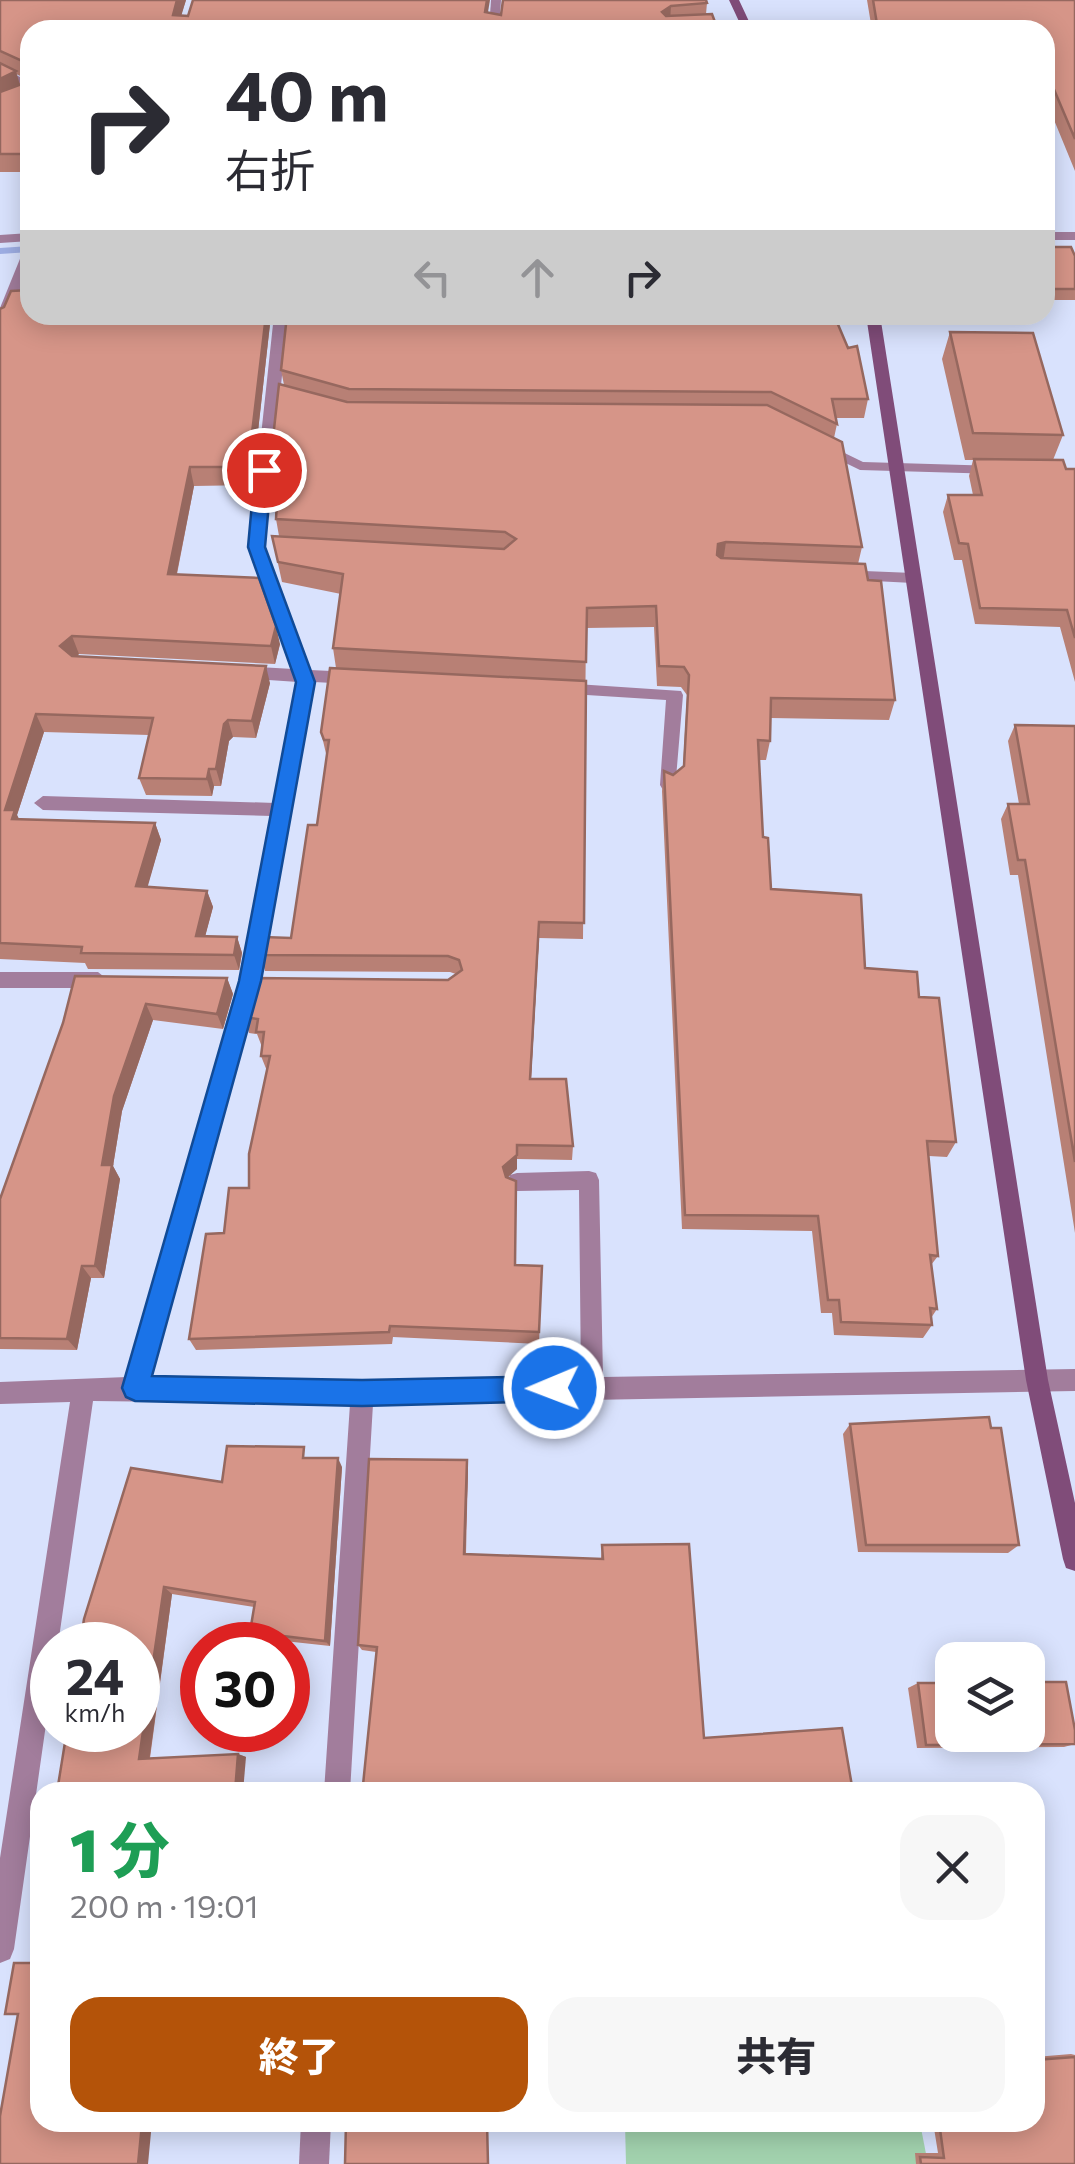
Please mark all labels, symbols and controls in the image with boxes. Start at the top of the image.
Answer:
text: 40 m [225,50,389,135]
icon: right [60,60,190,190]
text: 右折 [225,141,315,196]
icon: left [405,250,460,305]
icon: ahead [510,250,565,305]
icon: right [615,250,670,305]
pin [222,428,307,513]
icon: arrive [237,443,292,498]
position arrow [502,1336,606,1440]
speed limit sign: 30 [180,1622,310,1752]
map controls [935,1642,1045,1752]
button: layers [935,1642,1045,1752]
text: 24 [66,1644,124,1705]
text: km/h [65,1697,125,1727]
text: 1 分 [70,1811,169,1884]
button: close [900,1815,1005,1920]
text: 200 m · 19:01 [70,1885,259,1925]
button: 終了 [70,1997,528,2112]
button: 共有 [548,1997,1005,2112]

